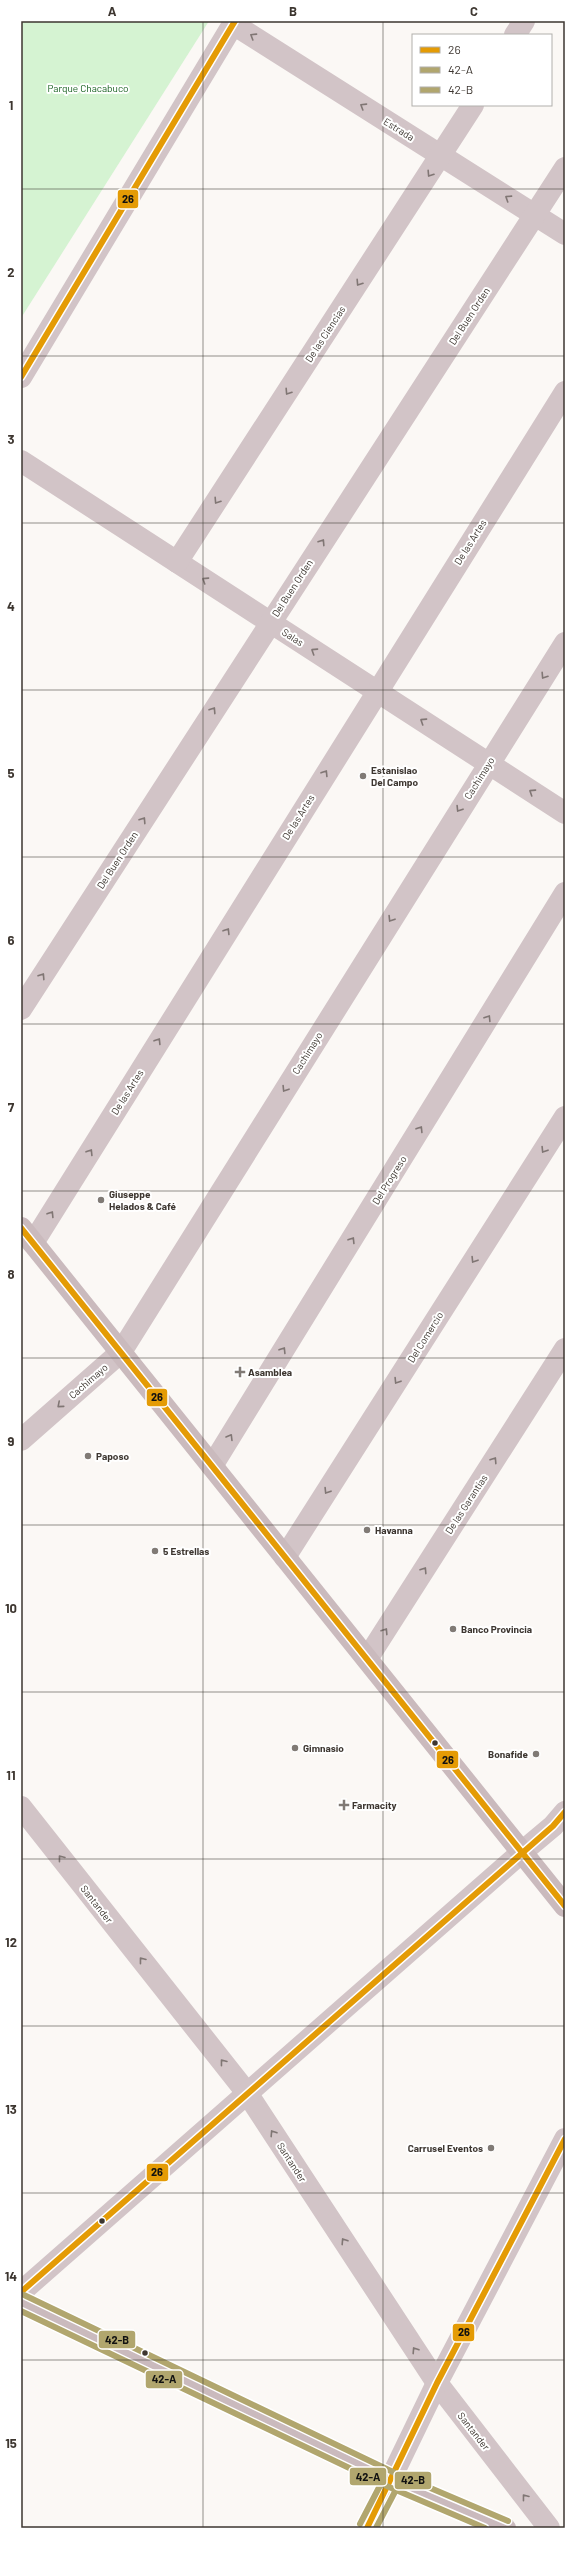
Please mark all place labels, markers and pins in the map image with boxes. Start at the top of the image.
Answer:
place label: Estanislao Del Campo [371,764,418,788]
marker: Estanislao Del Campo [358,771,368,781]
place label: Giuseppe Helados & Café [109,1188,177,1212]
marker: Giuseppe Helados & Café [96,1195,106,1205]
place label: Asamblea [248,1366,292,1378]
marker: Asamblea [235,1367,245,1377]
place label: Paposo [96,1450,129,1462]
marker: Paposo [83,1451,93,1461]
place label: Havanna [375,1524,413,1536]
marker: Havanna [362,1525,372,1535]
place label: 5 Estrellas [163,1545,209,1557]
marker: 5 Estrellas [150,1546,160,1556]
place label: Banco Provincia [461,1623,532,1635]
marker: Banco Provincia [448,1624,458,1634]
unlabelled marker [430,1738,440,1748]
place label: Gimnasio [303,1742,344,1754]
marker: Gimnasio [290,1743,300,1753]
place label: Bonafide [488,1748,529,1760]
marker: Bonafide [531,1749,541,1759]
place label: Farmacity [352,1799,397,1811]
marker: Farmacity [339,1800,349,1810]
place label: Carrusel Eventos [408,2142,483,2154]
marker: Carrusel Eventos [486,2143,496,2153]
unlabelled marker [97,2216,107,2226]
unlabelled marker [140,2348,150,2358]

